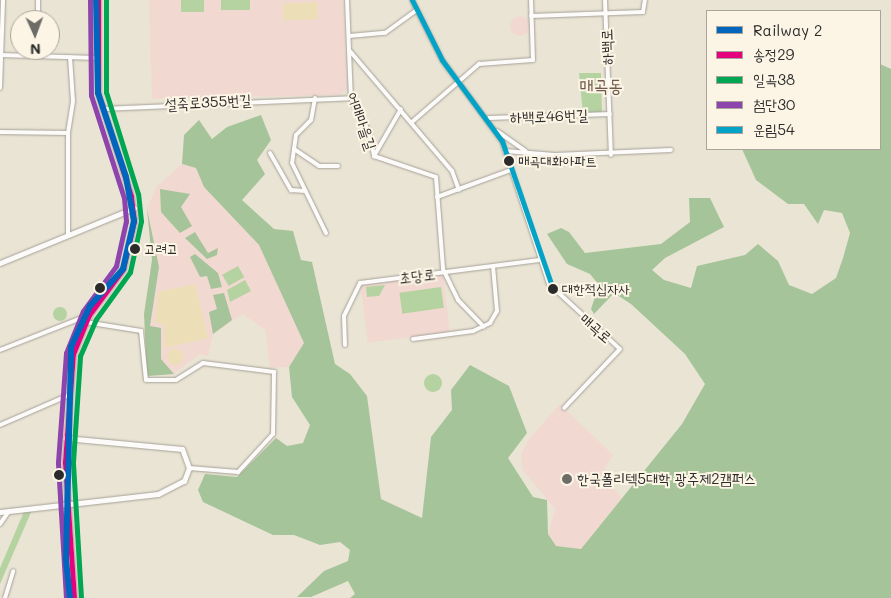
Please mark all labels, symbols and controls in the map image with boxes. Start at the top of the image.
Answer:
north arrow [10,10,60,60]
legend [706,10,881,150]
text: Railway 2 [753,20,822,40]
street label: 하백로 [597,29,617,65]
text: N [30,40,41,59]
text: 송정29 [753,44,794,64]
text: 일곡38 [753,69,795,89]
district label: 매곡동 [579,74,623,96]
street label: 어매마을길 [344,90,380,152]
street label: 설죽로355번길 [164,91,252,113]
text: 첨단30 [753,94,795,114]
street label: 하백로46번길 [510,106,588,126]
text: 운림54 [753,119,795,139]
place label: 매곡대화아파트 [518,153,597,169]
marker: 매곡대화아파트 [504,156,514,166]
place label: 고려고 [144,241,178,257]
marker: 고려고 [130,244,140,254]
street label: 초당로 [398,265,436,287]
place label: 대한적십자사 [562,281,630,297]
unlabelled marker [95,283,105,293]
marker: 대한적십자사 [548,284,558,294]
street label: 매곡로 [576,309,616,347]
unlabelled marker [54,470,64,480]
place label: 한국폴리텍5대학 광주제2캠퍼스 [577,470,756,488]
marker: 한국폴리텍5대학 광주제2캠퍼스 [561,473,573,485]

